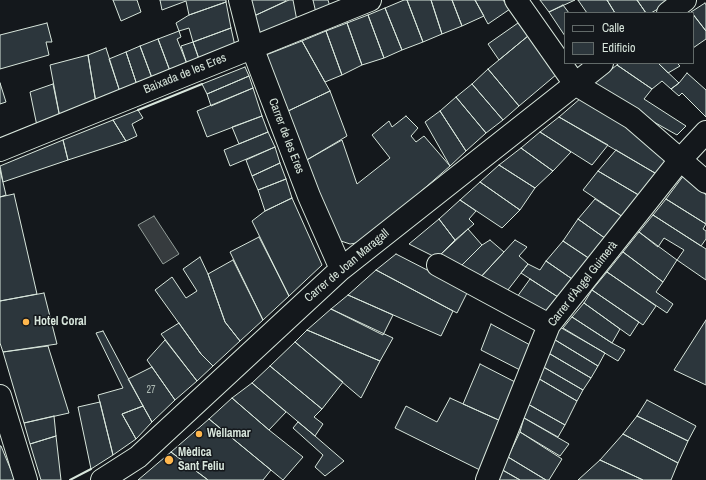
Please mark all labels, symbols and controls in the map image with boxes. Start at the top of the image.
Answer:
legend [564,12,694,64]
text: Calle [602,20,624,36]
text: Edificio [602,40,635,56]
street label: Baixada de les Eres [141,51,229,97]
street label: Carrer de les Eres [265,96,307,176]
street label: Carrer de Joan Maragall [302,226,392,306]
street label: Carrer d'Àngel Guimerà [545,239,621,329]
place label: Hotel Coral [34,315,86,329]
marker: Hotel Coral [21,317,31,327]
house number: 27 [146,384,156,396]
place label: Wellamar [207,427,251,441]
marker: Wellamar [194,429,204,439]
place label: Mèdica Sant Feliu [178,446,225,474]
marker: Mèdica Sant Feliu [163,454,175,466]

